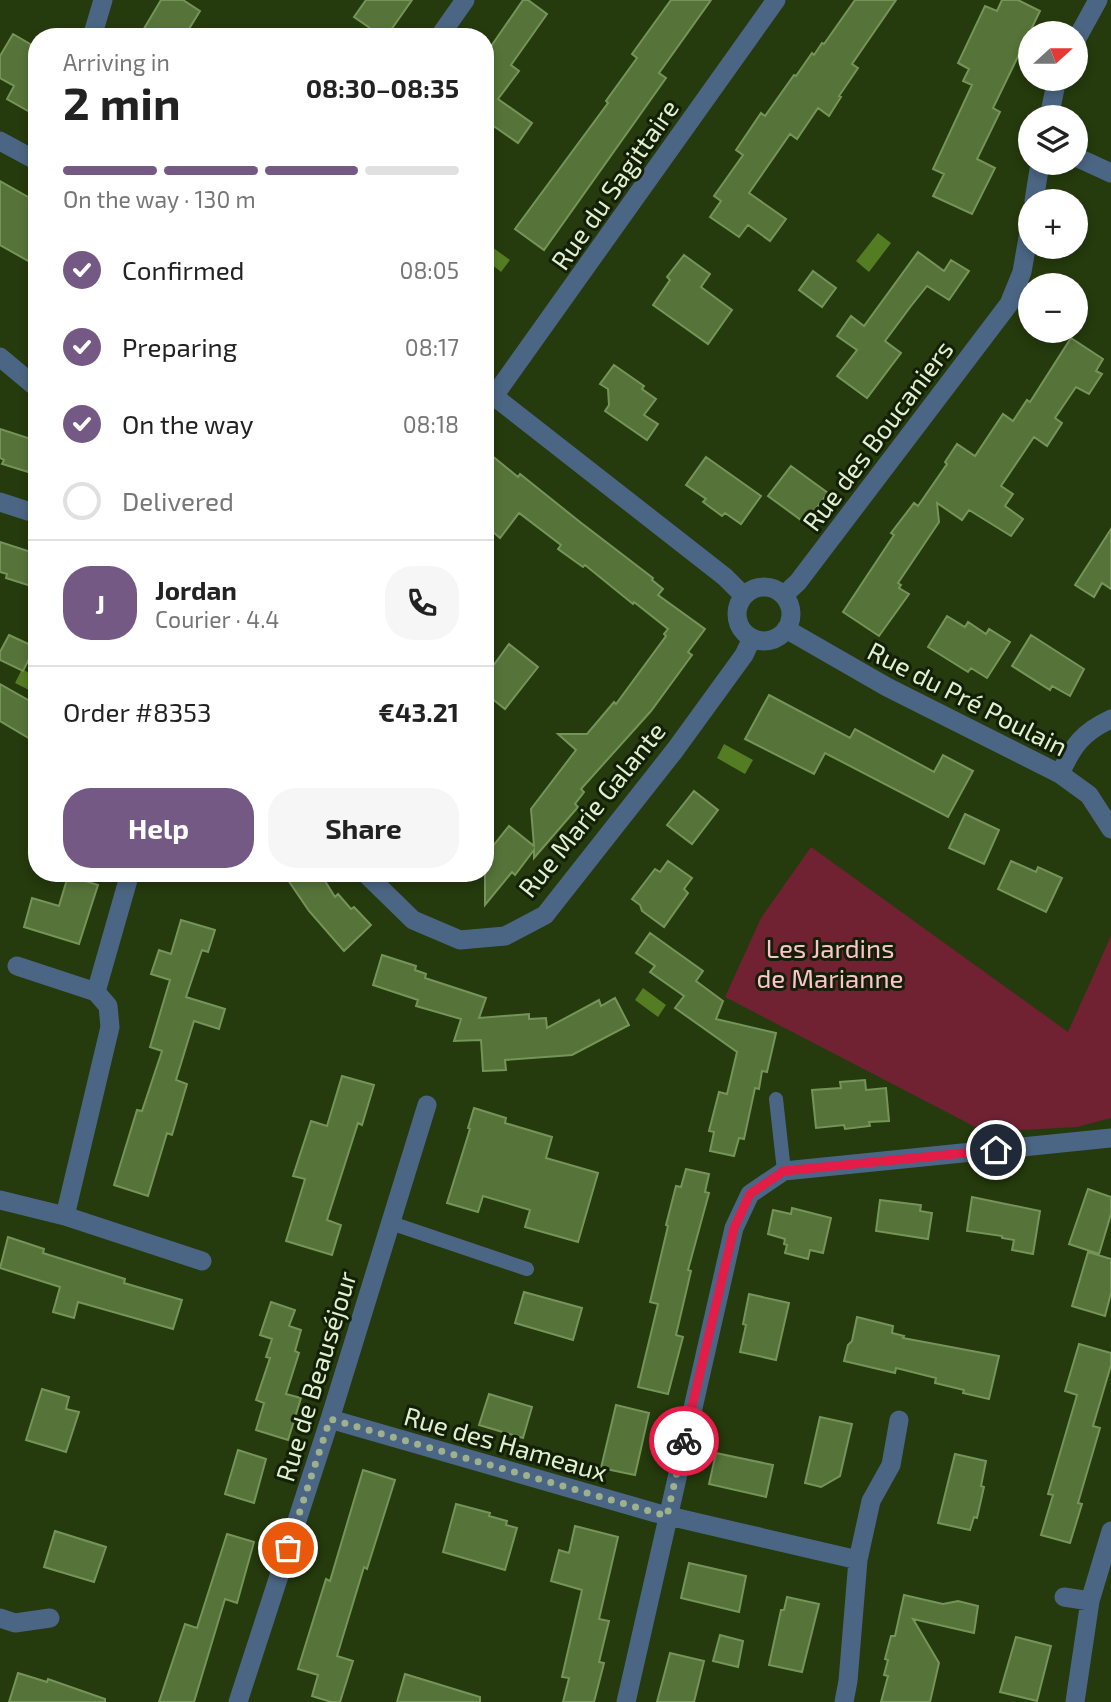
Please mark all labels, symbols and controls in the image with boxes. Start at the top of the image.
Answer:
north arrow [1018,21,1088,91]
map controls [1018,21,1088,343]
text: Arriving in [63,48,170,76]
text: 08:30–08:35 [306,72,459,103]
text: 2 min [63,74,181,129]
street label: Rue du Sagittaire [544,93,684,275]
button: layers [1018,105,1088,175]
text: On the way · 130 m [63,185,256,213]
button: + [1018,189,1088,259]
icon: check [63,251,101,289]
text: Confirmed [122,254,245,285]
text: 08:05 [400,256,459,284]
button: − [1018,273,1088,343]
icon: check [63,328,101,366]
text: Preparing [122,331,237,362]
text: 08:17 [405,333,459,361]
street label: Rue des Boucaniers [795,334,959,536]
icon: check [63,405,101,443]
text: On the way [122,408,253,439]
text: 08:18 [403,410,459,438]
text: Delivered [122,485,234,516]
button: phone [385,566,459,640]
text: Jordan [155,574,237,605]
text: J [95,588,105,619]
text: Courier · 4.4 [155,605,279,633]
street label: Rue du Pré Poulain [863,634,1073,762]
text: Order #8353 [63,696,212,727]
text: €43.21 [378,696,459,727]
street label: Rue Marie Galante [511,715,671,903]
button: Help [63,788,254,868]
button: Share [268,788,459,868]
park label: Les Jardins de Marianne [756,932,904,993]
pin [966,1120,1026,1180]
icon: home [977,1131,1015,1169]
street label: Rue de Beauséjour [268,1267,362,1485]
street label: Rue des Hameaux [401,1399,611,1487]
courier [649,1406,719,1476]
icon: bike [665,1422,703,1460]
pin [258,1518,318,1578]
icon: bag [269,1529,307,1567]

